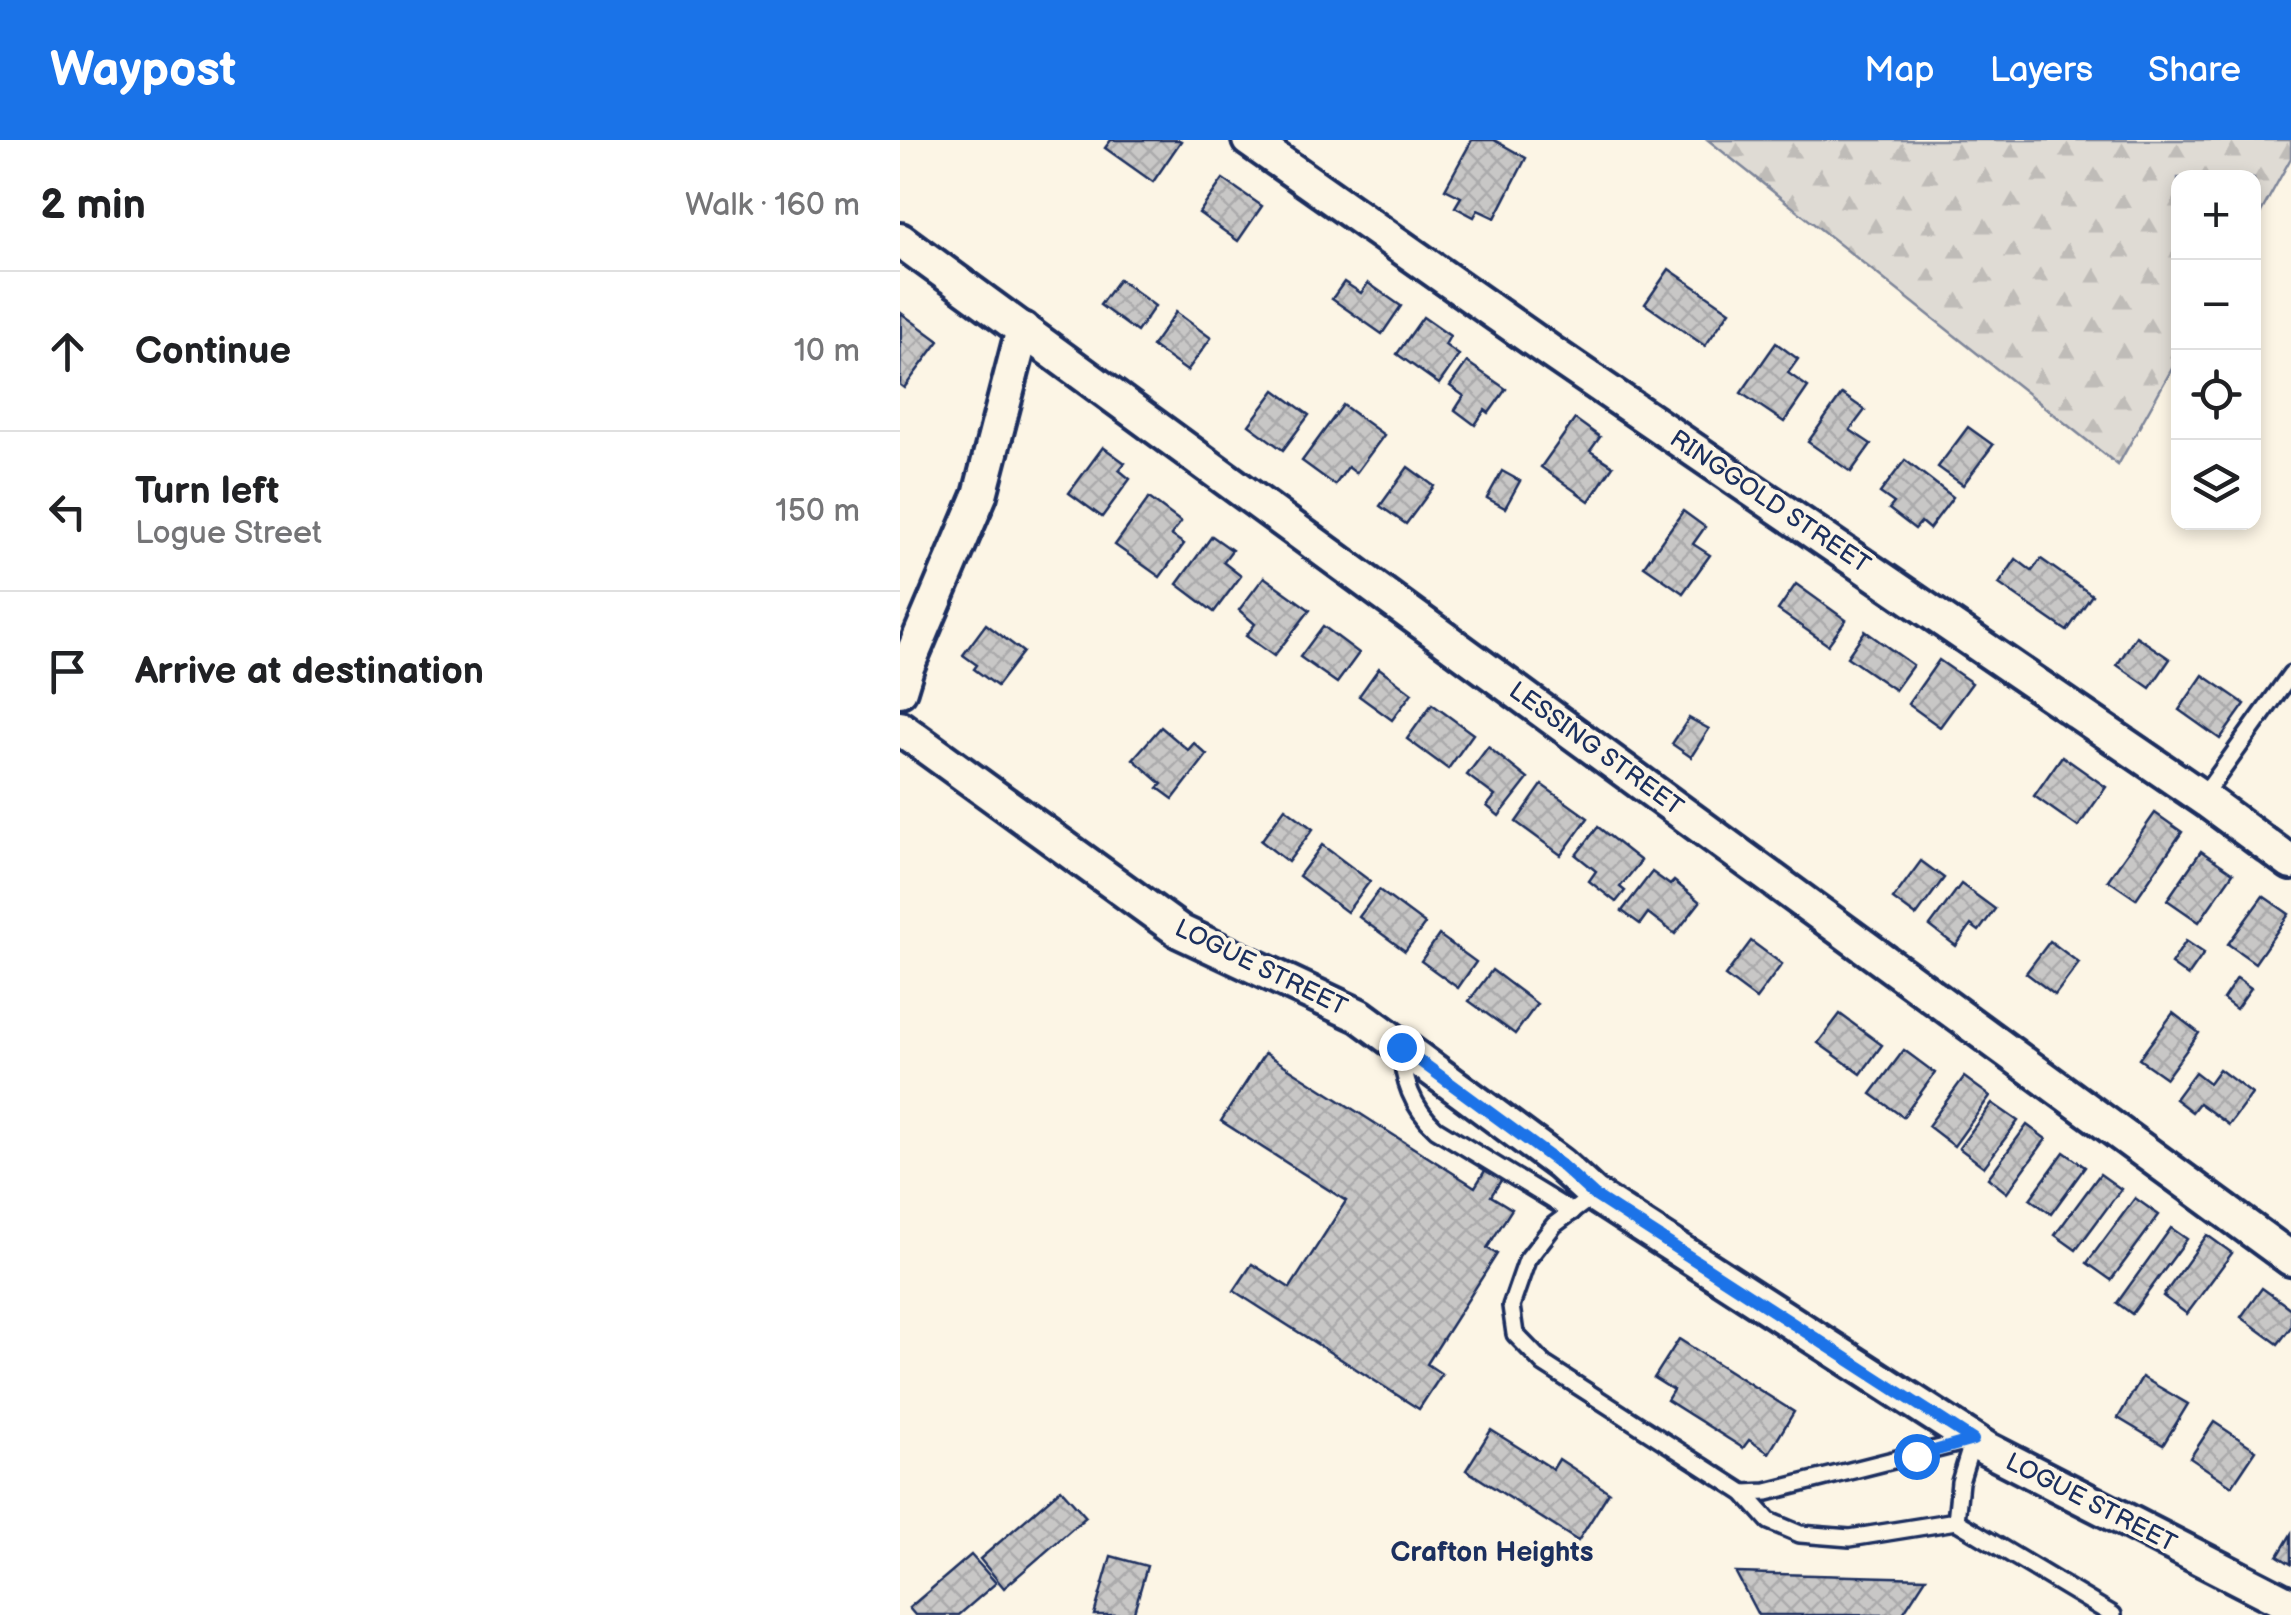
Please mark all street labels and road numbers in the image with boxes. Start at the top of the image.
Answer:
street label: RINGGOLD STREET [1664,423,1876,581]
street label: LESSING STREET [1503,675,1689,823]
street label: LOGUE STREET [1170,913,1352,1023]
street label: LOGUE STREET [2000,1447,2182,1559]

